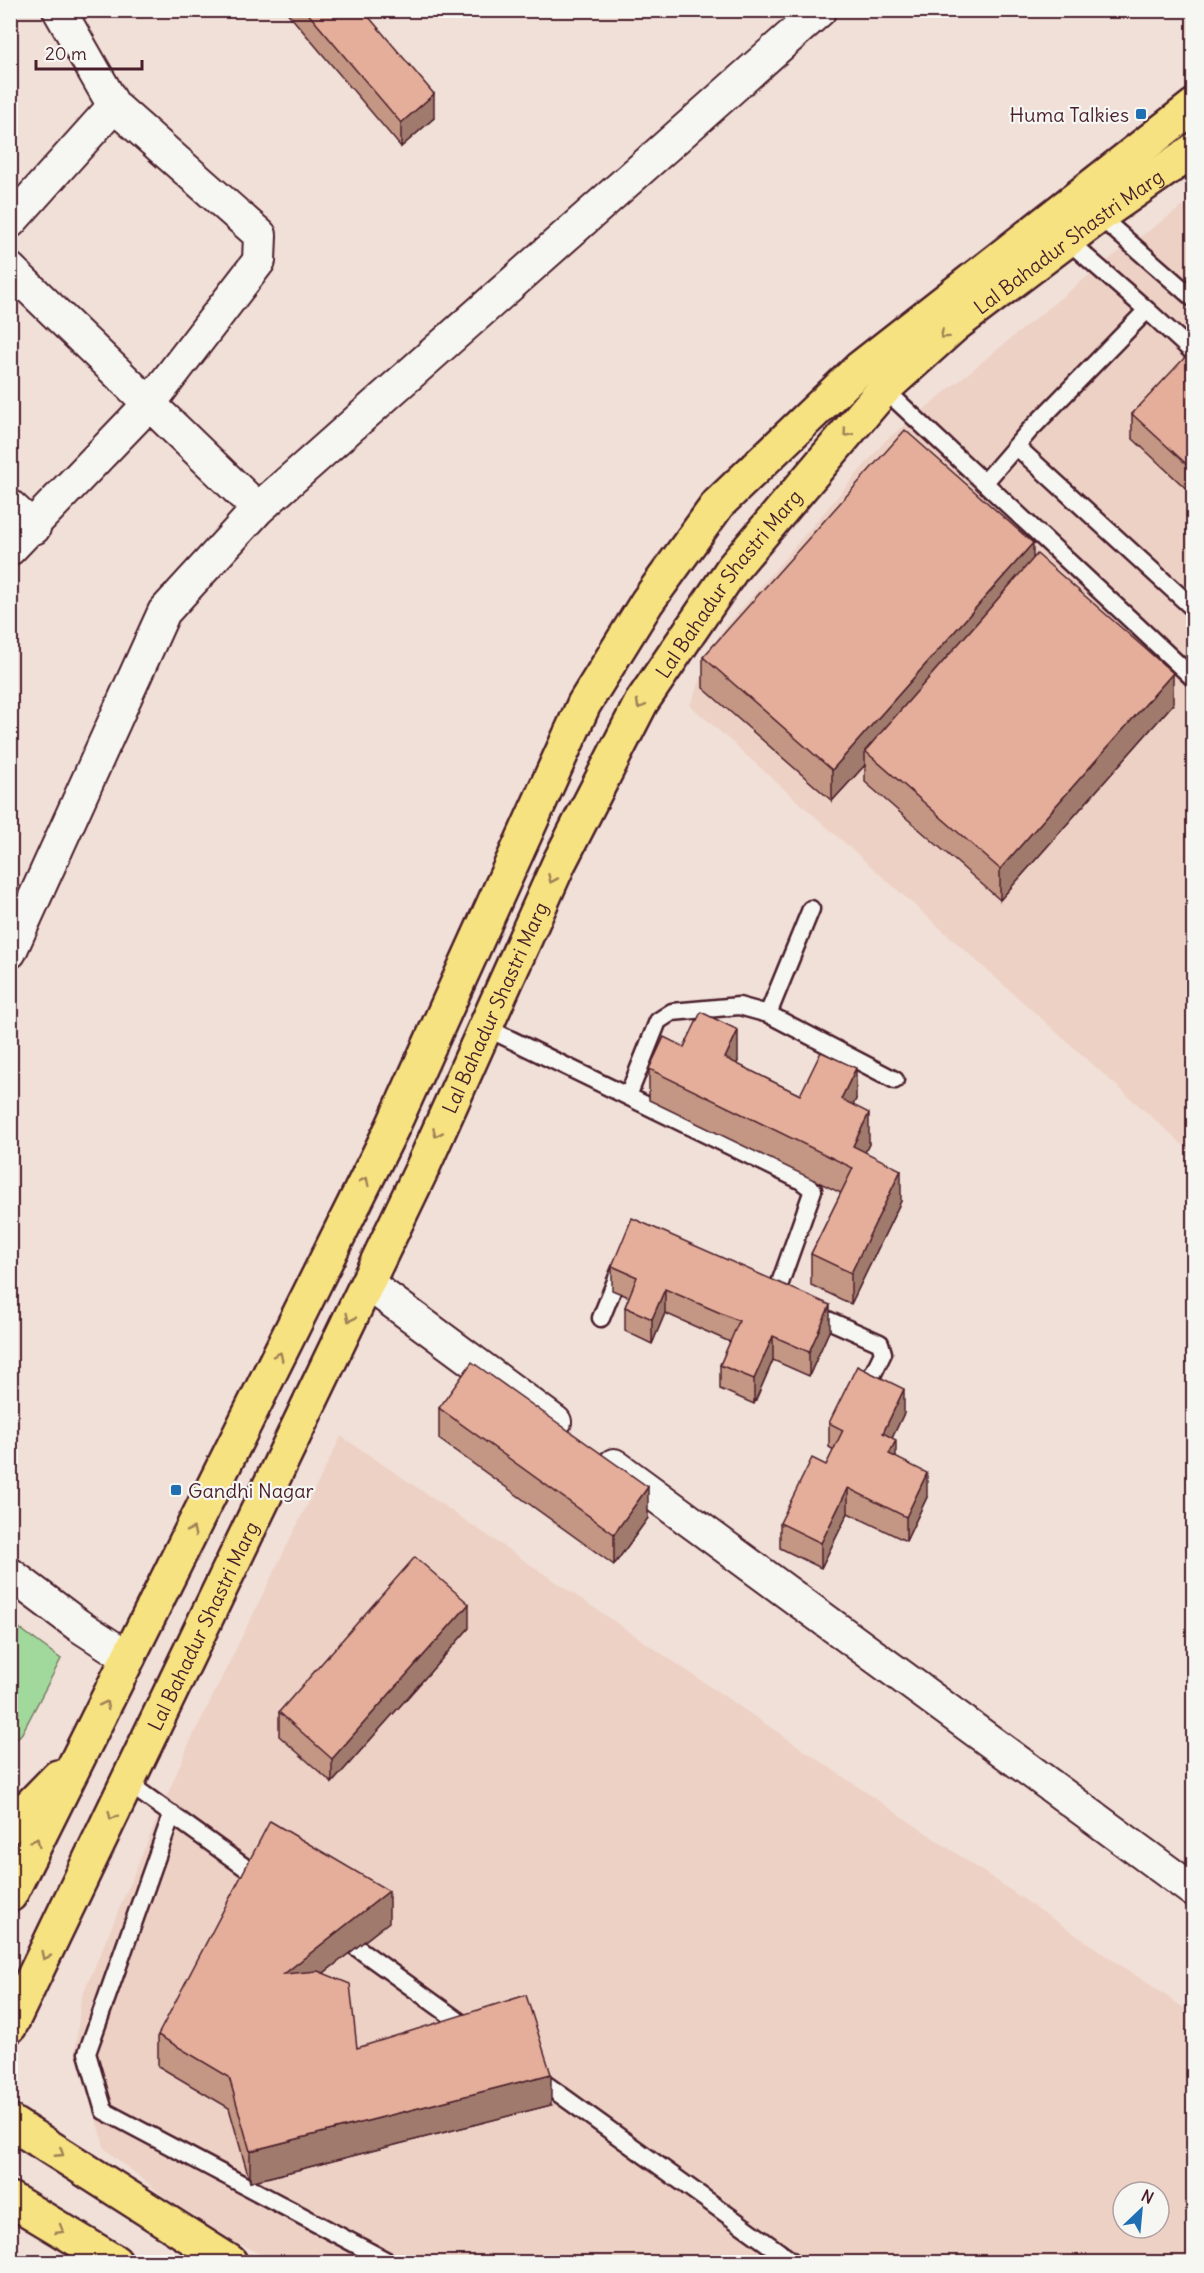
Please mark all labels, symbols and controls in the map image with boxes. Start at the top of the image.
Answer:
scale bar [36,33,142,71]
text: 20 m [45,42,87,65]
place label: Huma Talkies [1010,102,1129,127]
marker: Huma Talkies [1134,107,1148,121]
street label: Lal Bahadur Shastri Marg [968,163,1168,319]
one-way arrow [941,328,951,339]
one-way arrow [843,426,854,437]
street label: Lal Bahadur Shastri Marg [649,484,807,682]
one-way arrow [636,699,648,709]
one-way arrow [547,872,559,883]
street label: Lal Bahadur Shastri Marg [436,898,553,1117]
one-way arrow [433,1127,445,1138]
one-way arrow [358,1177,370,1188]
one-way arrow [346,1312,358,1323]
one-way arrow [271,1351,283,1362]
place label: Gandhi Nagar [188,1478,314,1503]
marker: Gandhi Nagar [169,1483,183,1497]
street label: Lal Bahadur Shastri Marg [141,1517,263,1735]
one-way arrow [185,1526,196,1537]
one-way arrow [97,1700,109,1711]
one-way arrow [108,1810,120,1821]
one-way arrow [29,1838,40,1849]
one-way arrow [40,1950,52,1961]
one-way arrow [54,2146,64,2158]
north arrow [1111,2180,1171,2240]
text: N [1138,2185,1157,2208]
one-way arrow [54,2223,64,2234]

